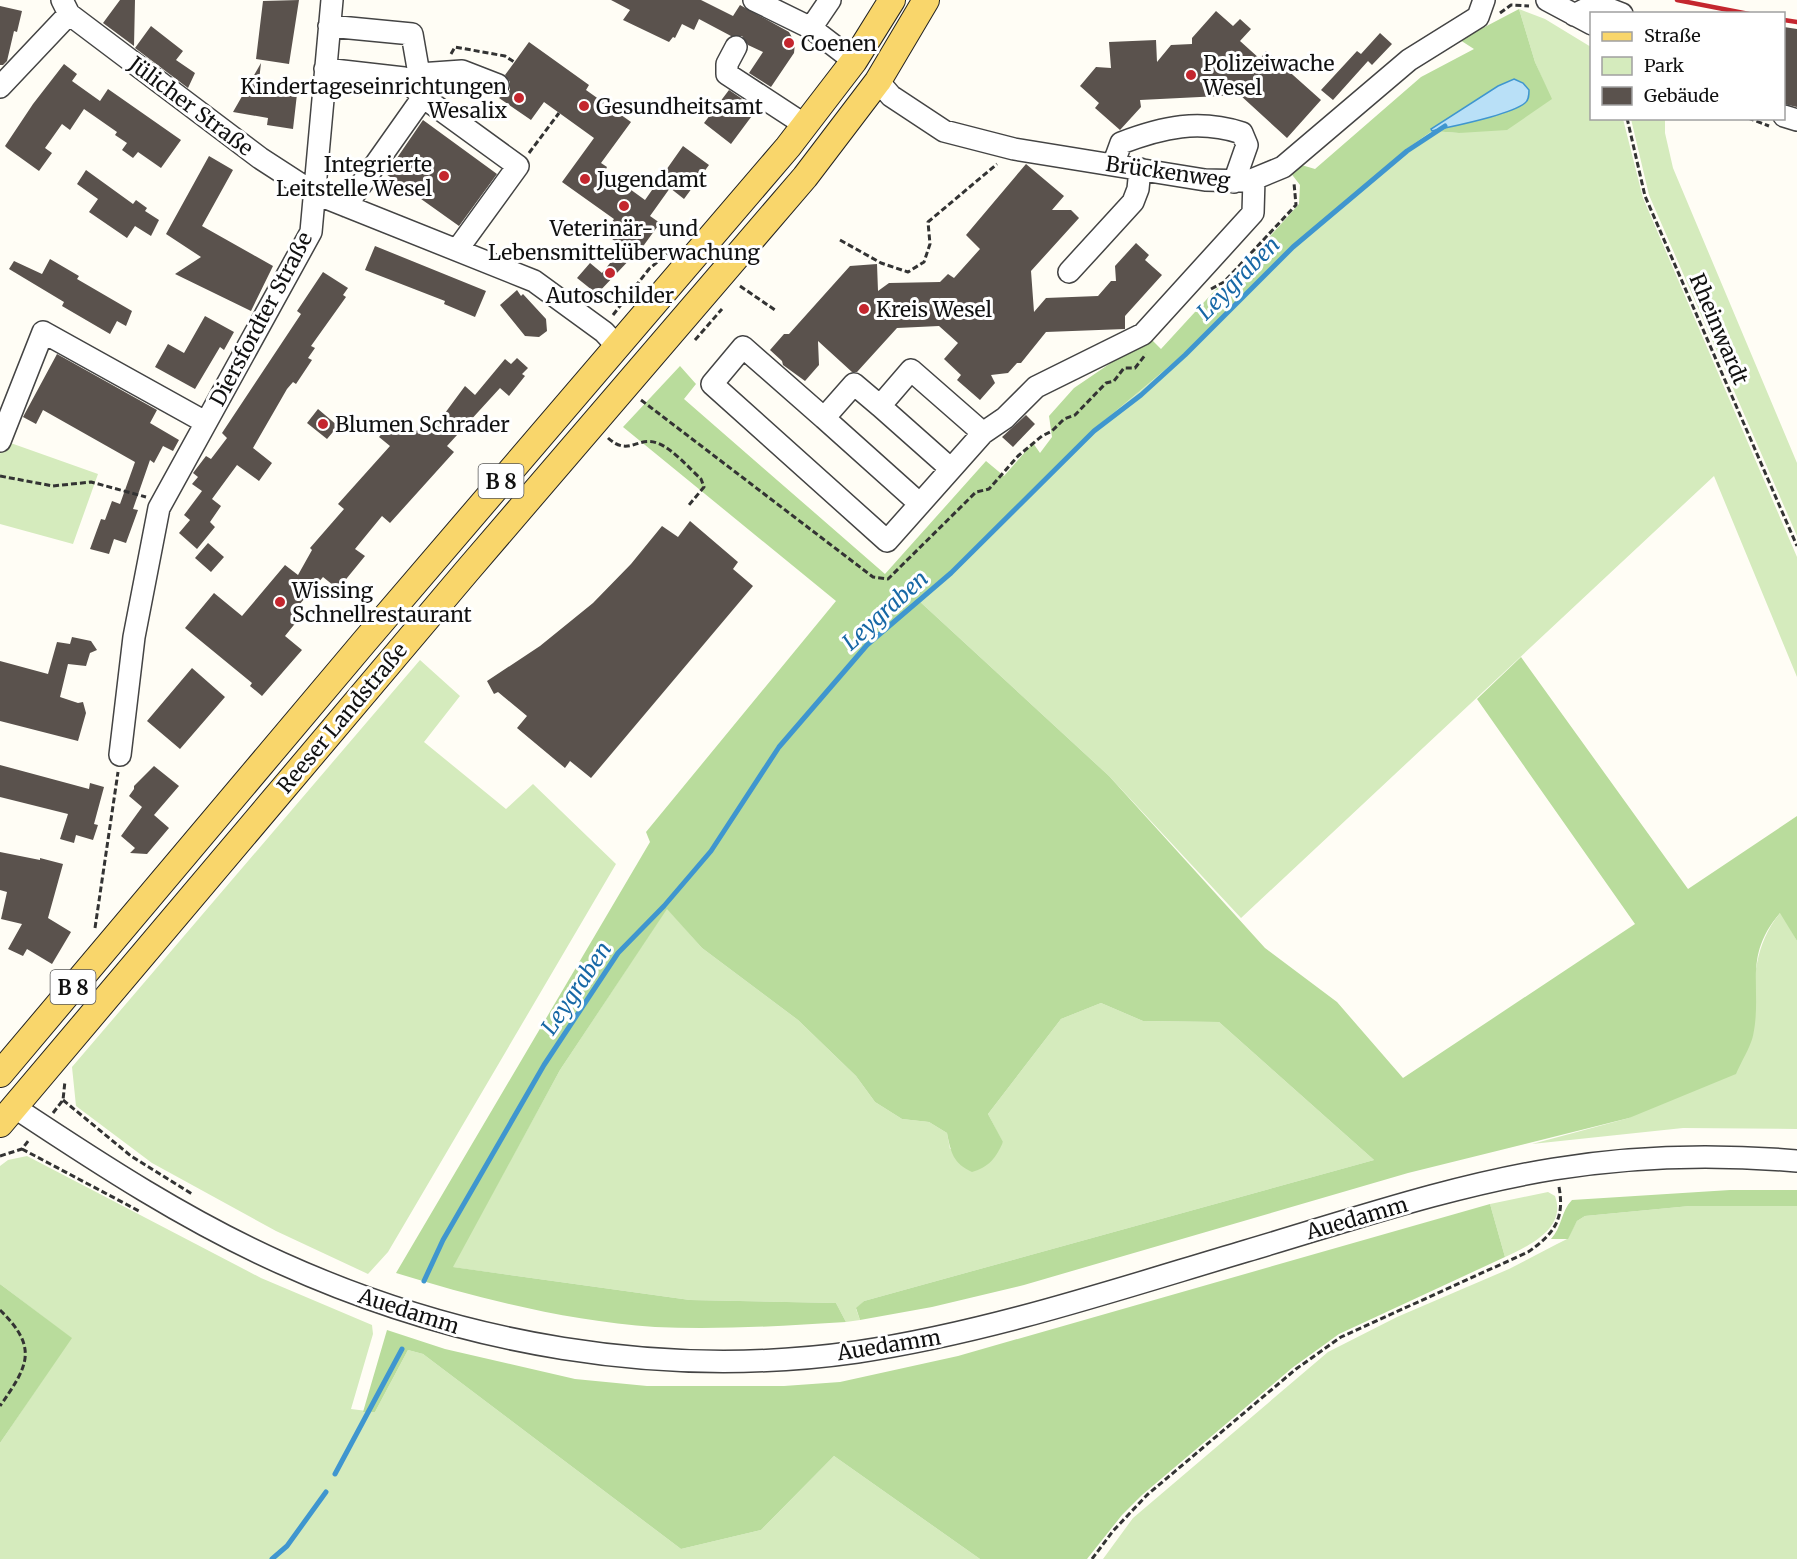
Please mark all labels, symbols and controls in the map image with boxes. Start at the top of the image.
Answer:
legend [1590,12,1785,120]
text: Straße [1644,24,1701,47]
place label: Coenen [801,30,877,57]
marker: Coenen [782,36,796,50]
street label: Jülicher Straße [123,50,259,162]
place label: Polizeiwache Wesel [1202,50,1335,101]
text: Park [1644,54,1685,77]
marker: Polizeiwache Wesel [1184,68,1198,82]
place label: Kindertageseinrichtungen Wesalix [240,73,508,124]
text: Gebäude [1644,84,1719,107]
marker: Kindertageseinrichtungen Wesalix [512,91,526,105]
place label: Gesundheitsamt [596,93,763,120]
marker: Gesundheitsamt [577,99,591,113]
street label: Brückenweg [1104,150,1232,194]
place label: Integrierte Leitstelle Wesel [276,151,432,202]
place label: Jugendamt [596,166,707,193]
marker: Integrierte Leitstelle Wesel [437,169,451,183]
marker: Jugendamt [578,172,592,186]
marker: Veterinär- und Lebensmittelüberwachung [617,199,631,213]
place label: Veterinär- und Lebensmittelüberwachung [488,215,760,266]
street label: Diersfordter Straße [204,227,318,411]
water label: Leygraben [1191,231,1285,325]
marker: Autoschilder [603,266,617,280]
street label: Rheinwardt [1683,269,1755,389]
place label: Autoschilder [545,282,674,309]
place label: Kreis Wesel [876,296,992,323]
marker: Kreis Wesel [857,302,871,316]
place label: Blumen Schrader [335,411,510,438]
marker: Blumen Schrader [316,417,330,431]
road number: B 8 [478,464,524,498]
water label: Leygraben [836,564,934,656]
place label: Wissing Schnellrestaurant [291,577,472,628]
marker: Wissing Schnellrestaurant [273,595,287,609]
street label: Reeser Landstraße [271,637,413,799]
water label: Leygraben [535,936,617,1040]
road number: B 8 [50,970,96,1004]
street label: Auedamm [1302,1191,1411,1246]
street label: Auedamm [354,1282,463,1340]
street label: Auedamm [834,1323,943,1367]

